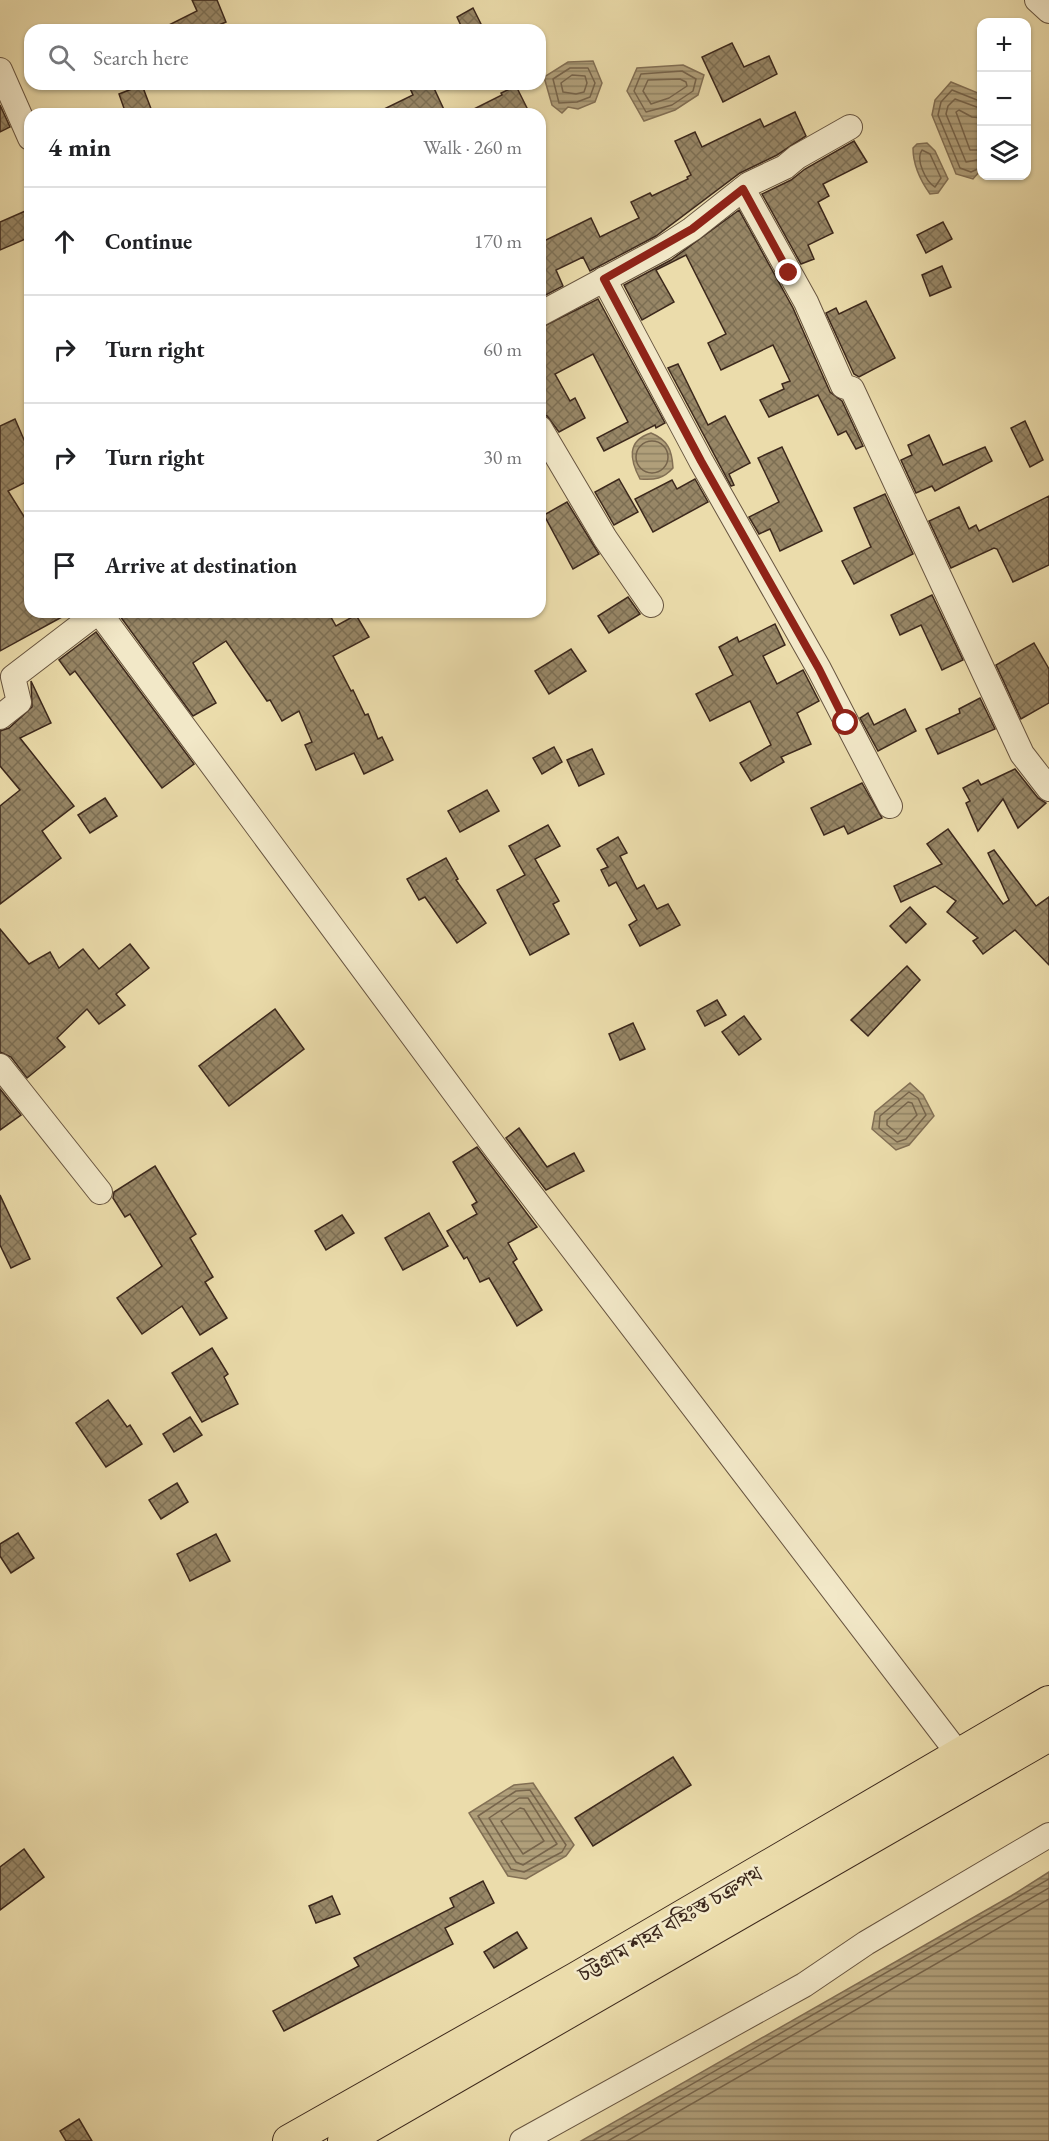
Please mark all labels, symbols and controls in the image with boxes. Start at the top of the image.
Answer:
map controls [977,18,1031,180]
button: + [977,18,1031,72]
search box [24,24,546,90]
icon: search [45,41,78,74]
text: Search here [93,43,188,72]
button: − [977,72,1031,126]
button: layers [977,126,1031,180]
text: 4 min [48,130,111,164]
text: Walk · 260 m [423,134,522,160]
icon: ahead [48,225,81,258]
text: Continue [105,227,192,256]
text: 170 m [474,228,522,254]
route end [775,259,801,285]
icon: right [48,333,81,366]
text: Turn right [105,335,204,364]
text: 60 m [483,336,522,362]
icon: right [48,441,81,474]
text: Turn right [105,443,204,472]
text: 30 m [483,444,522,470]
icon: arrive [48,549,81,582]
text: Arrive at destination [105,551,297,580]
route start [832,709,858,735]
street label: চট্টগ্রাম শহর বহিঃস্ত চক্রপথ [572,1859,768,1989]

